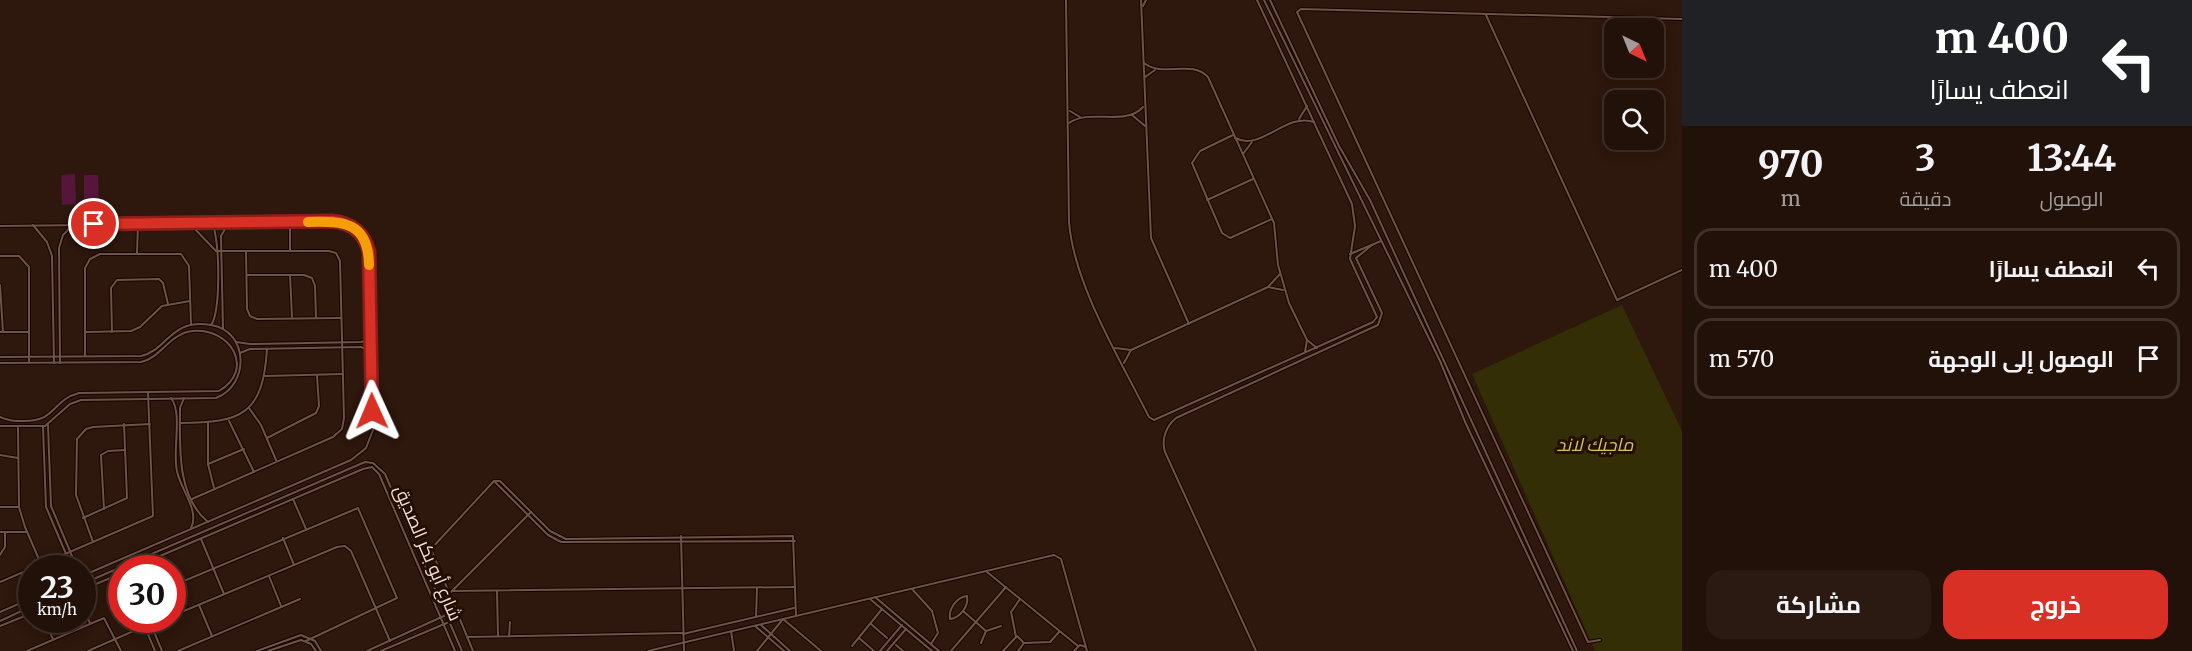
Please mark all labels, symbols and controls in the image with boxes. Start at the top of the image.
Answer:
text: 400 m [1935,12,2069,64]
north arrow [1604,18,1664,78]
map controls [1604,18,1664,150]
icon: left [2090,24,2168,102]
text: انعطف يسارًا [1929,72,2069,106]
button: search [1604,90,1664,150]
text: 3 [1915,136,1936,181]
text: 13:44 [2027,136,2116,181]
text: 970 [1758,142,1824,187]
text: m [1781,186,1801,211]
text: دقيقة [1899,186,1951,211]
text: الوصول [2040,186,2104,211]
pin [68,198,119,249]
icon: arrive [77,207,110,240]
icon: left [2132,252,2165,285]
text: 400 m [1709,255,1778,283]
text: انعطف يسارًا [1989,255,2114,283]
icon: arrive [2132,342,2165,375]
text: 570 m [1709,345,1774,373]
text: الوصول إلى الوجهة [1928,345,2114,373]
position arrow [340,379,404,443]
park label: ماجيك لاند [1557,433,1634,456]
street label: شارع أبو بكر الصديق [389,481,467,625]
speed limit sign: 30 [108,555,186,633]
text: 23 [40,568,74,606]
button: مشاركة [1706,570,1931,639]
button: خروج [1943,570,2168,639]
text: km/h [37,600,77,619]

